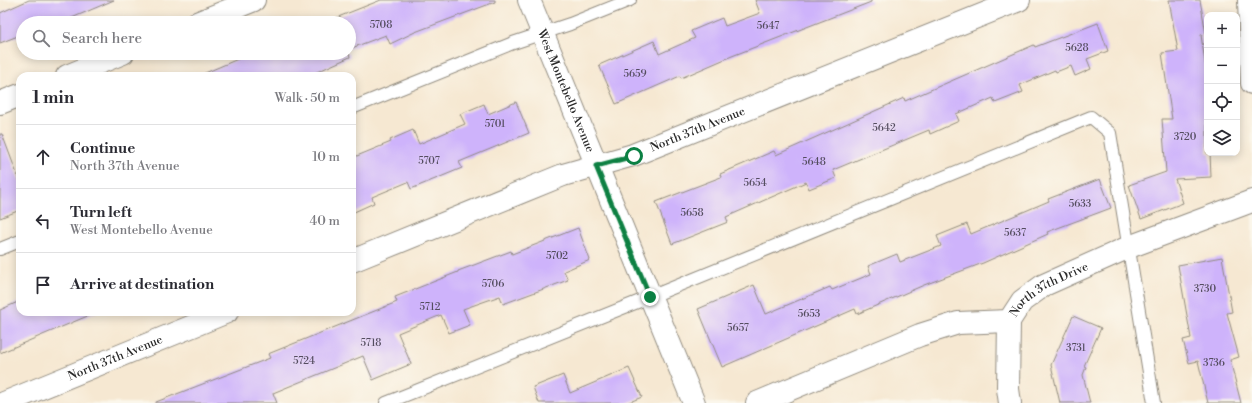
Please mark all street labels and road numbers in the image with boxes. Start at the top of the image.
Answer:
street label: West Montebello Avenue [533,26,598,155]
street label: North 37th Avenue [648,104,747,155]
street label: North 37th Drive [1007,259,1091,320]
street label: North 37th Avenue [66,332,165,384]

